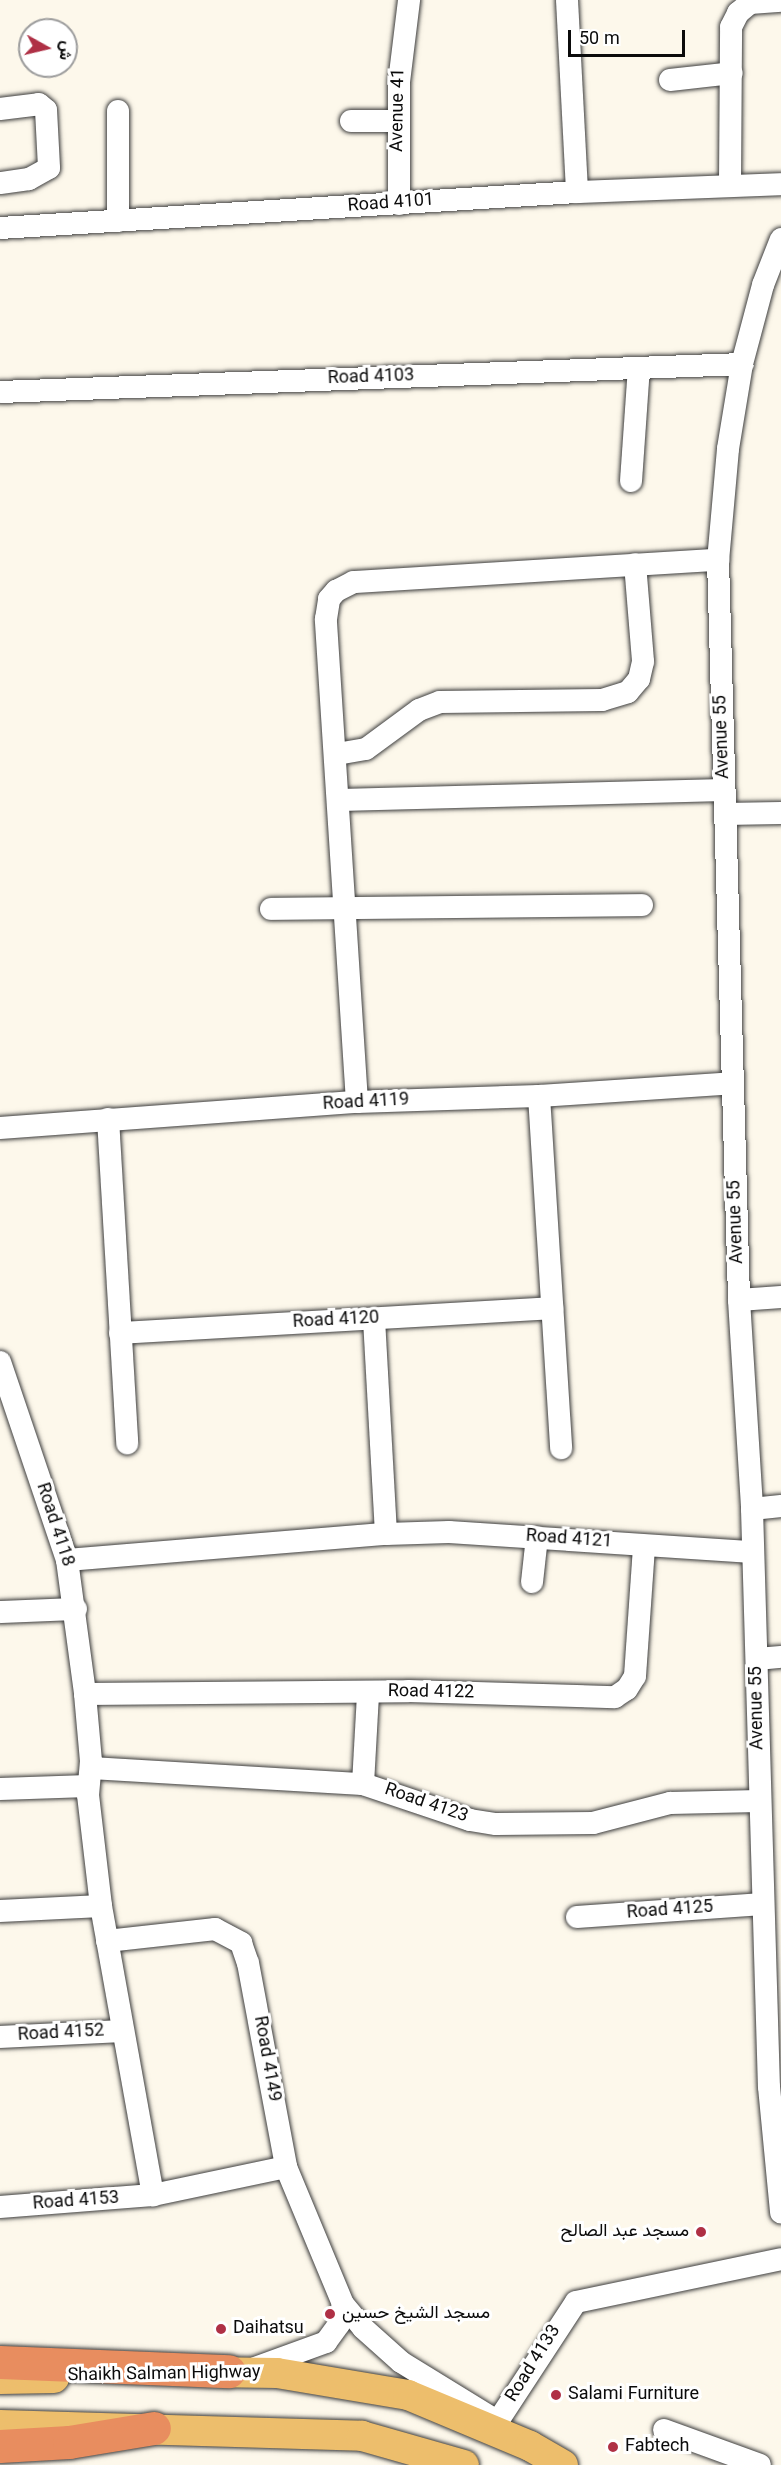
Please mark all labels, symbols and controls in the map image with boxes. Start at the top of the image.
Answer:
north arrow [18,18,78,78]
scale bar [571,18,688,56]
text: 50 m [579,26,620,54]
text: ش [51,39,78,62]
street label: Avenue 41 [387,68,411,152]
street label: Road 4101 [347,190,435,218]
street label: Road 4103 [327,366,415,390]
street label: Avenue 55 [711,695,735,779]
street label: Road 4119 [322,1090,410,1116]
street label: Avenue 55 [725,1180,749,1264]
street label: Road 4120 [292,1308,380,1334]
street label: Road 4118 [30,1480,78,1570]
street label: Road 4121 [525,1526,613,1554]
street label: Avenue 55 [746,1666,770,1750]
street label: Road 4122 [388,1681,474,1705]
street label: Road 4123 [382,1780,470,1828]
street label: Road 4125 [626,1897,714,1925]
street label: Road 4149 [248,2014,284,2104]
street label: Road 4152 [17,2021,105,2047]
street label: Road 4153 [32,2188,120,2216]
place label: مسجد عبد الصالح [560,2221,689,2243]
marker: مسجد عبد الصالح [694,2225,708,2239]
place label: مسجد الشيخ حسين [342,2303,490,2325]
marker: مسجد الشيخ حسين [323,2307,337,2321]
place label: Daihatsu [233,2318,304,2340]
marker: Daihatsu [214,2322,228,2336]
street label: Road 4133 [502,2322,566,2406]
street label: Shaikh Salman Highway [67,2363,261,2387]
place label: Salami Furniture [568,2384,699,2406]
marker: Salami Furniture [549,2388,563,2402]
place label: Fabtech [625,2436,689,2458]
marker: Fabtech [606,2440,620,2454]

